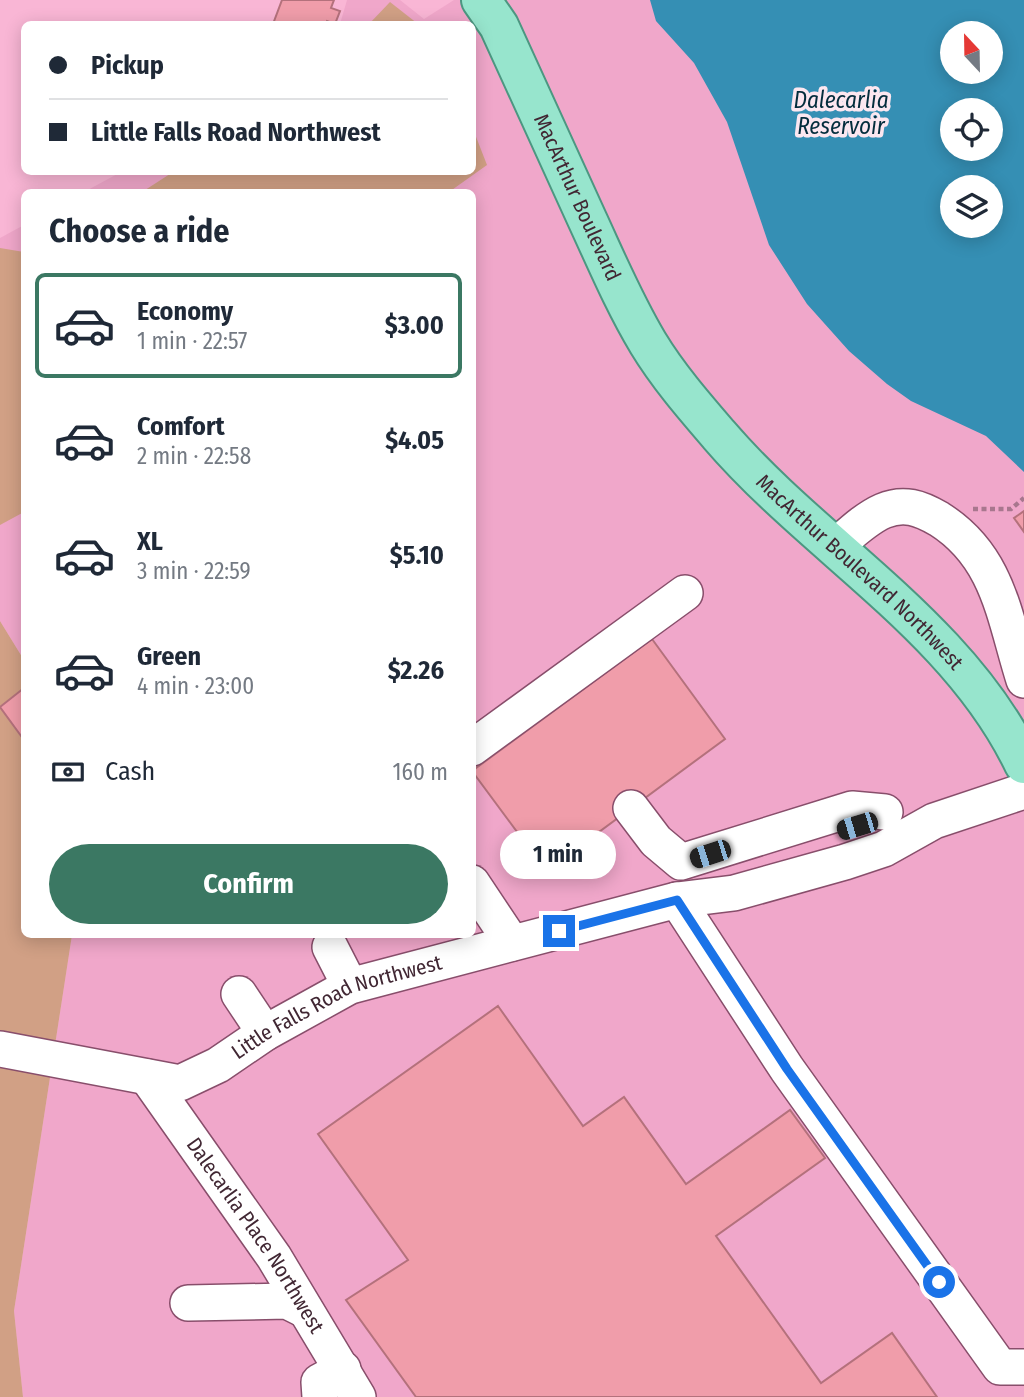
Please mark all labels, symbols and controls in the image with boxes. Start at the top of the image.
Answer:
north arrow [940,21,1003,84]
map controls [940,21,1003,238]
text: Pickup [91,50,164,81]
water label: Dalecarlia Reservoir [793,86,889,140]
button: locate [940,98,1003,161]
street label: MacArthur Boulevard [528,110,626,285]
text: Little Falls Road Northwest [91,117,381,148]
button: layers [940,175,1003,238]
text: Choose a ride [49,212,230,250]
icon: car [53,294,116,357]
text: Economy [137,296,233,327]
text: $3.00 [385,310,444,341]
text: 1 min · 22:57 [137,327,247,355]
icon: car [53,409,116,472]
text: Comfort [137,411,225,442]
text: $4.05 [385,425,444,456]
text: 2 min · 22:58 [137,442,251,470]
street label: MacArthur Boulevard Northwest [751,469,969,675]
icon: car [53,524,116,587]
text: XL [137,526,163,557]
text: $5.10 [390,540,444,571]
text: 3 min · 22:59 [137,557,251,585]
icon: car [53,639,116,702]
text: Green [137,641,201,672]
text: $2.26 [388,655,444,686]
text: 4 min · 23:00 [137,672,254,700]
icon: cash [49,753,87,791]
text: Cash [105,756,155,787]
text: 160 m [393,758,448,786]
car [834,810,881,842]
callout: 1 min [501,830,617,878]
car [687,838,734,870]
text: 1 min [533,840,583,868]
button: Confirm [49,844,448,924]
route end [543,915,575,947]
street label: Little Falls Road Northwest [226,949,445,1065]
street label: Dalecarlia Place Northwest [181,1132,330,1338]
route start [923,1266,955,1298]

